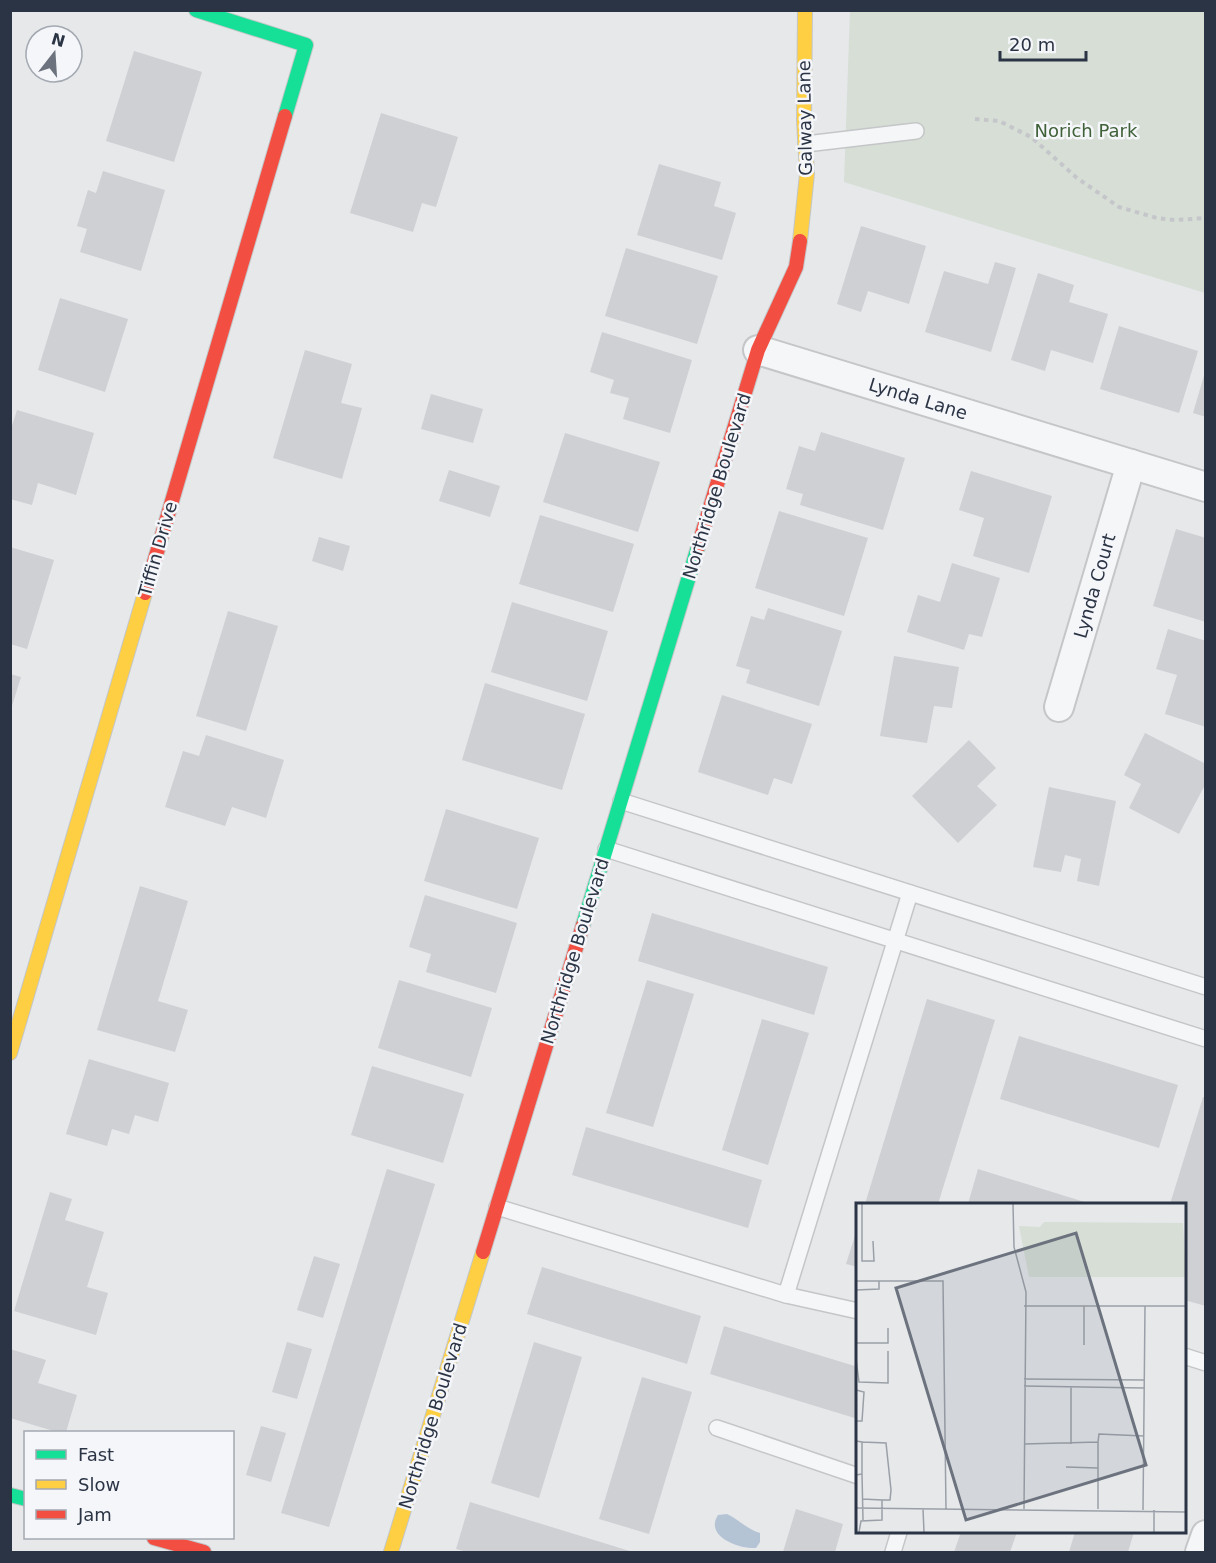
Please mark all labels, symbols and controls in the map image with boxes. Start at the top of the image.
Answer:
north arrow [24,24,84,84]
scale bar [1000,24,1086,62]
text: N [49,29,67,51]
text: 20 m [1009,34,1055,55]
street label: Galway Lane [793,60,816,176]
park label: Norich Park [1035,120,1138,141]
street label: Lynda Lane [866,374,970,423]
street label: Northridge Boulevard [678,390,755,581]
street label: Tiffin Drive [134,499,181,600]
street label: Lynda Court [1070,531,1120,641]
street label: Northridge Boulevard [536,855,613,1046]
inset map [856,1203,1186,1533]
street label: Northridge Boulevard [394,1320,471,1511]
legend [24,1431,234,1539]
text: Fast [78,1444,114,1465]
text: Slow [78,1474,120,1495]
text: Jam [77,1504,112,1525]

